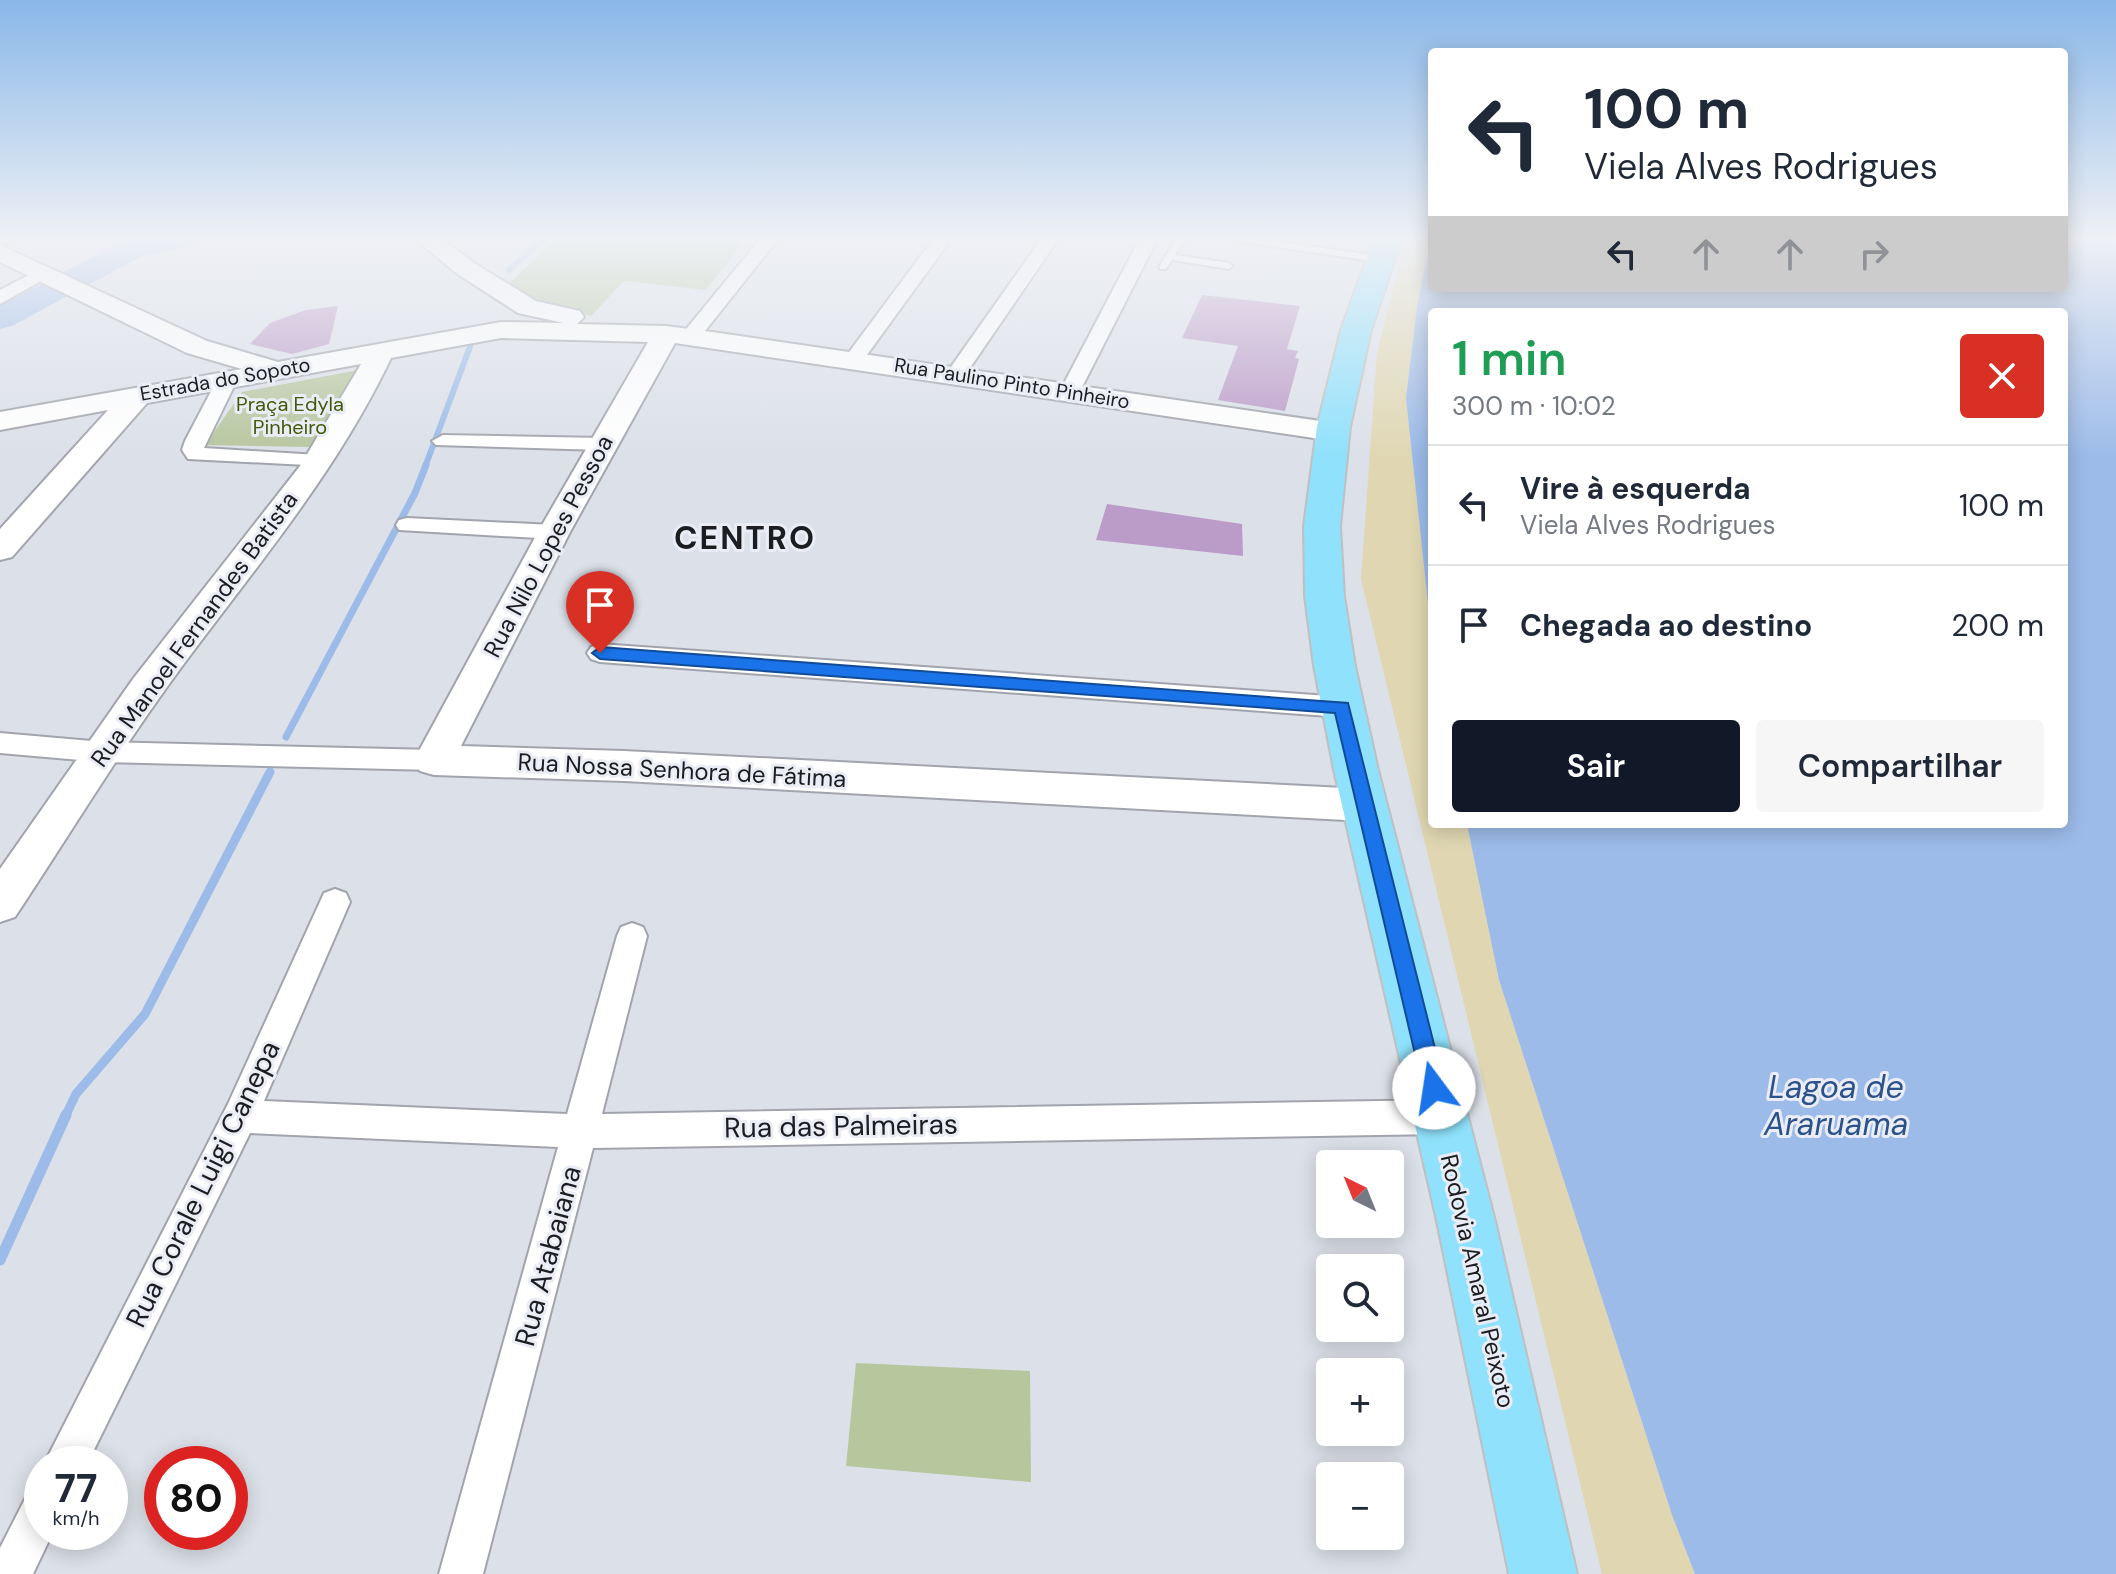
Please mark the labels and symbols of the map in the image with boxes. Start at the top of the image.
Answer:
street label: Estrada do Sopoto [138,351,312,407]
street label: Rua Paulino Pinto Pinheiro [892,352,1132,414]
park label: Praça Edyla Pinheiro [236,391,344,440]
street label: Rua Nilo Lopes Pessoa [476,429,620,663]
street label: Rua Manoel Fernandes Batista [84,485,304,773]
district label: CENTRO [674,517,816,559]
pin [566,571,634,653]
street label: Rua Nossa Senhora de Fátima [517,746,847,794]
street label: Rua Corale Luigi Canepa [117,1035,289,1333]
position arrow [1392,1046,1476,1130]
water label: Lagoa de Araruama [1763,1066,1908,1145]
street label: Rua das Palmeiras [724,1105,958,1147]
north arrow [1316,1150,1404,1238]
street label: Rodovia Amaral Peixoto [1434,1151,1522,1411]
street label: Rua Atabaiana [506,1162,590,1350]
speed limit sign: 80 [144,1446,248,1550]

